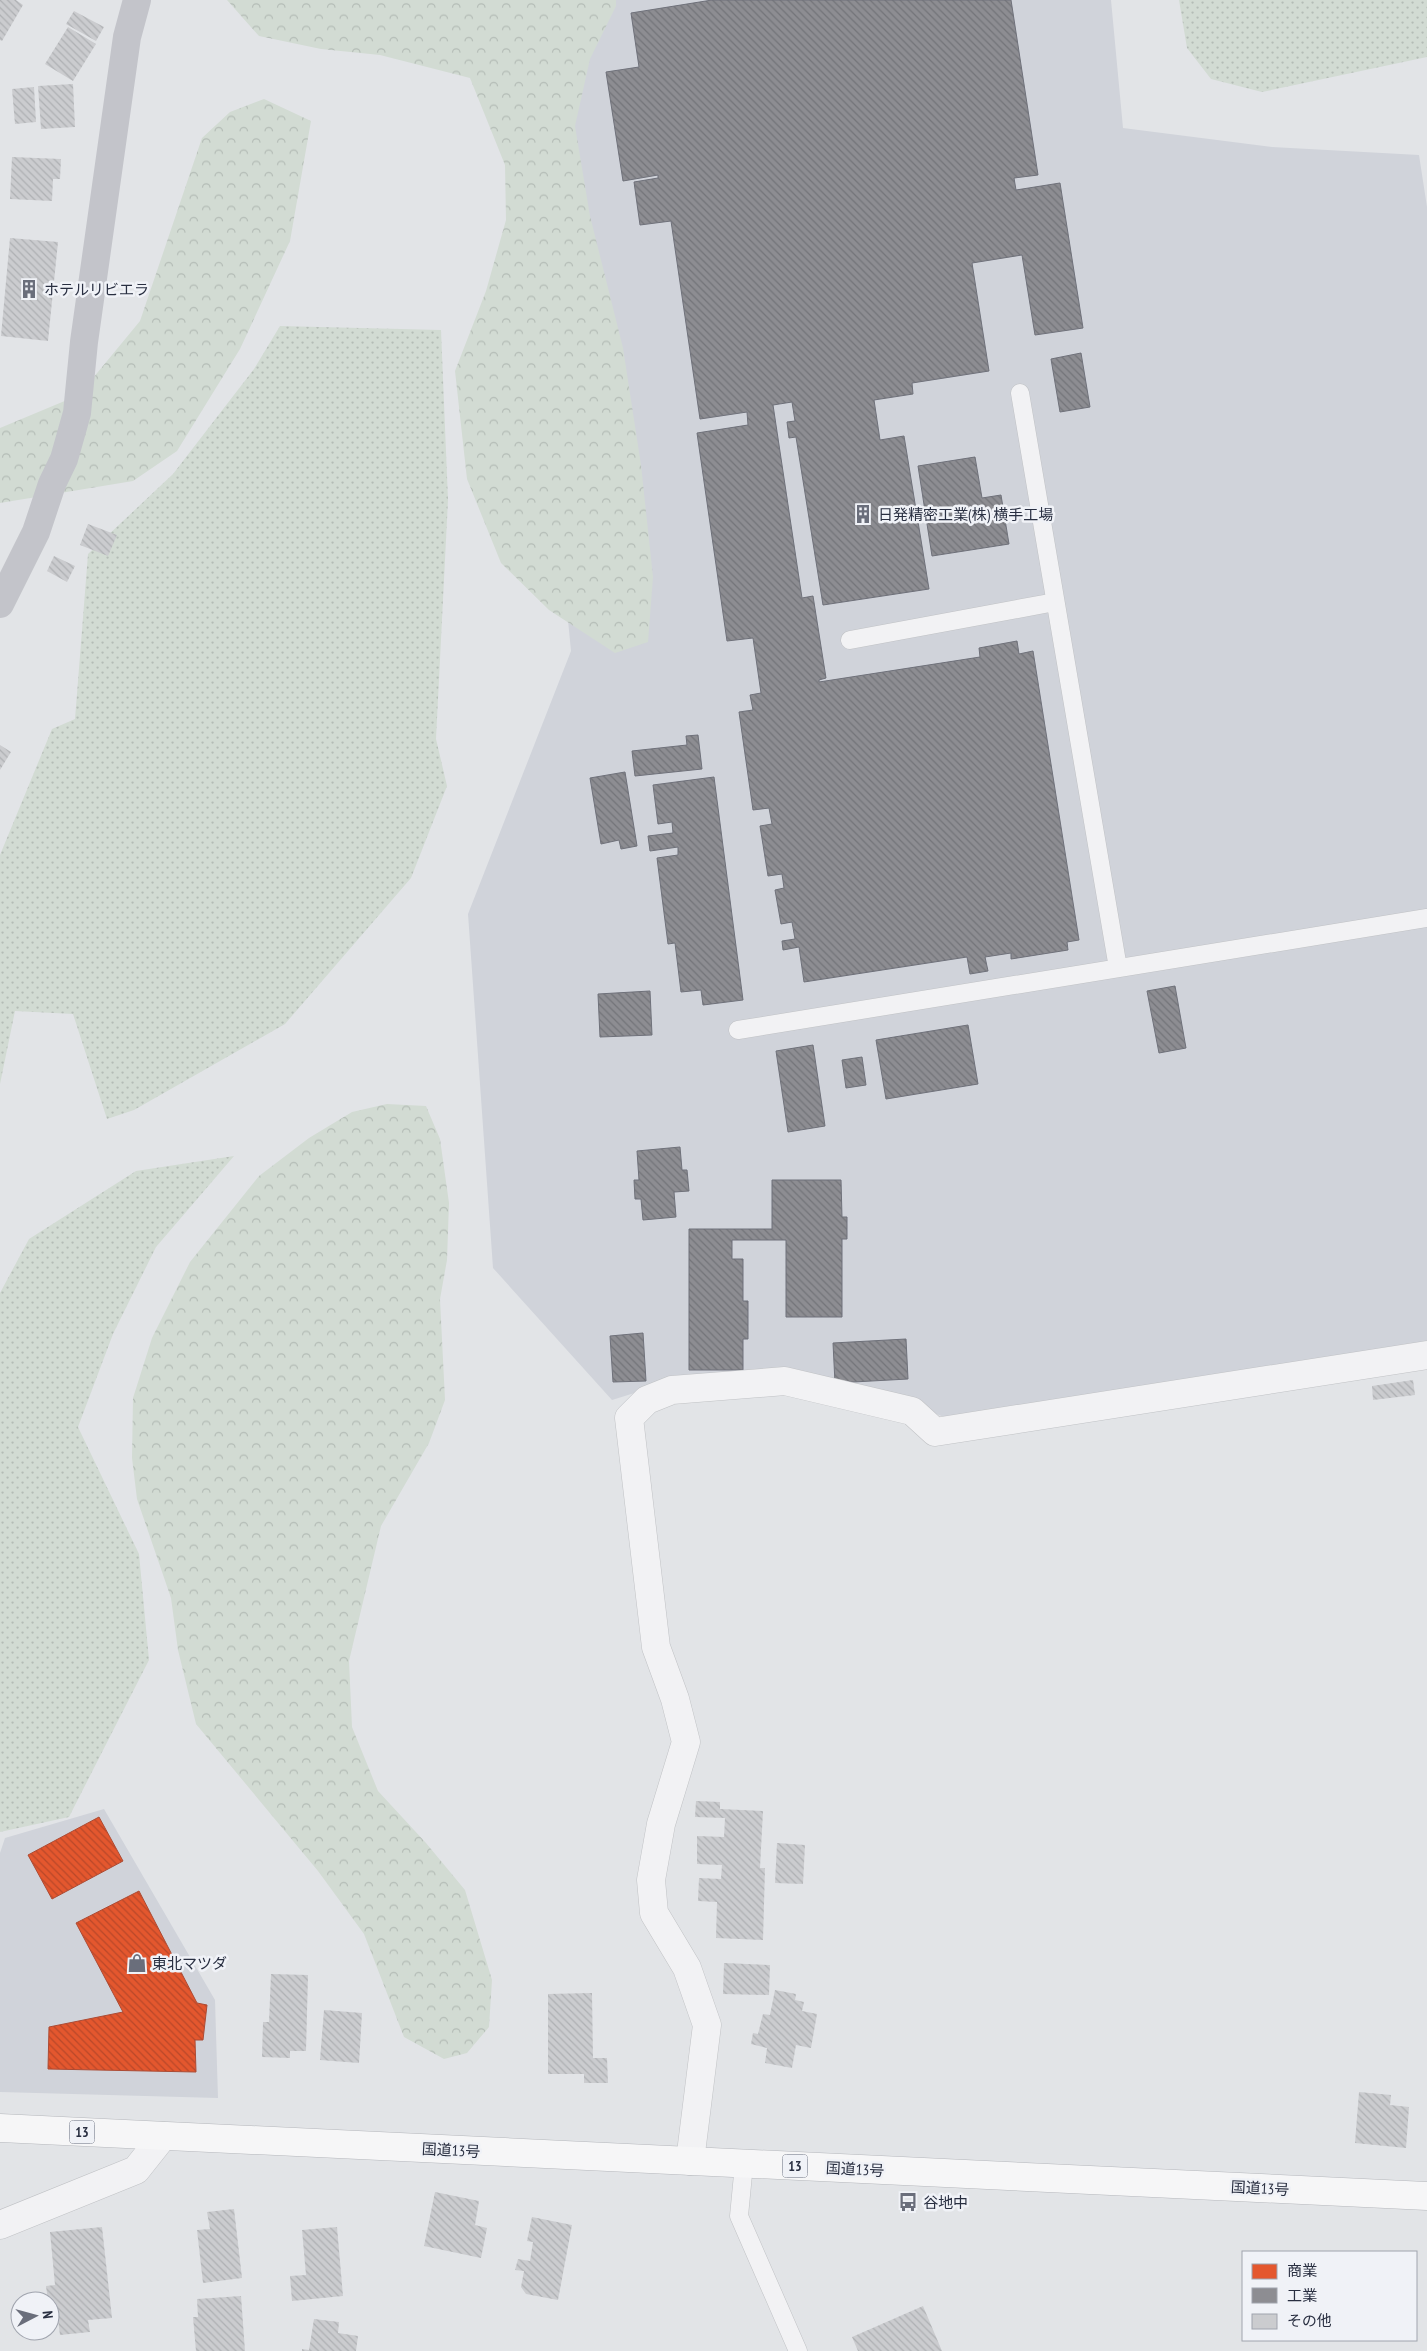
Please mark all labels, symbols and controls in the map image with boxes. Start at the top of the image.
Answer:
building icon: ホテルリビエラ [18,278,40,300]
place label: ホテルリビエラ [44,280,149,299]
building icon: 日発精密工業(株) 横手工場 [852,503,874,525]
place label: 日発精密工業(株) 横手工場 [878,505,1053,524]
shop icon: 東北マツダ [126,1952,148,1974]
place label: 東北マツダ [152,1954,227,1973]
road number: 13 [70,2120,94,2144]
street label: 国道13号 [421,2139,481,2161]
road number: 13 [782,2154,808,2178]
street label: 国道13号 [825,2158,885,2180]
street label: 国道13号 [1230,2177,1290,2199]
bus stop icon: 谷地中 [897,2191,919,2213]
place label: 谷地中 [923,2193,968,2212]
legend [1242,2251,1417,2341]
text: 商業 [1287,2261,1317,2280]
text: 工業 [1287,2286,1317,2305]
north arrow [10,2291,60,2341]
text: N [39,2310,57,2319]
text: その他 [1287,2311,1332,2330]

